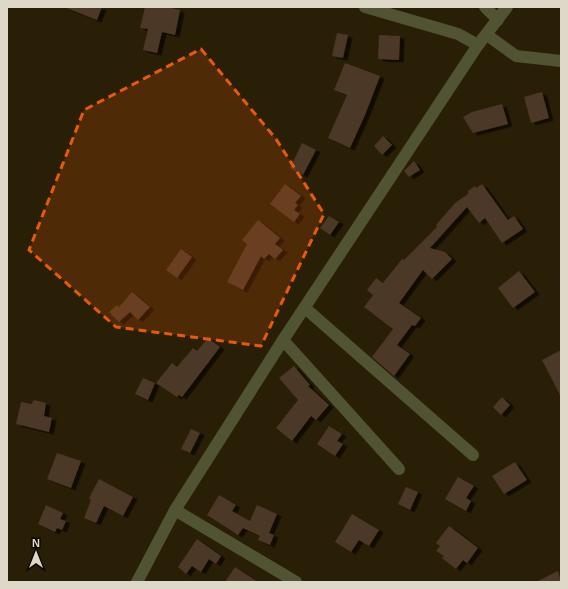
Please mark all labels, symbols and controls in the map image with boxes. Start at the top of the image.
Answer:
north arrow [16,533,56,573]
text: N [32,537,40,549]

